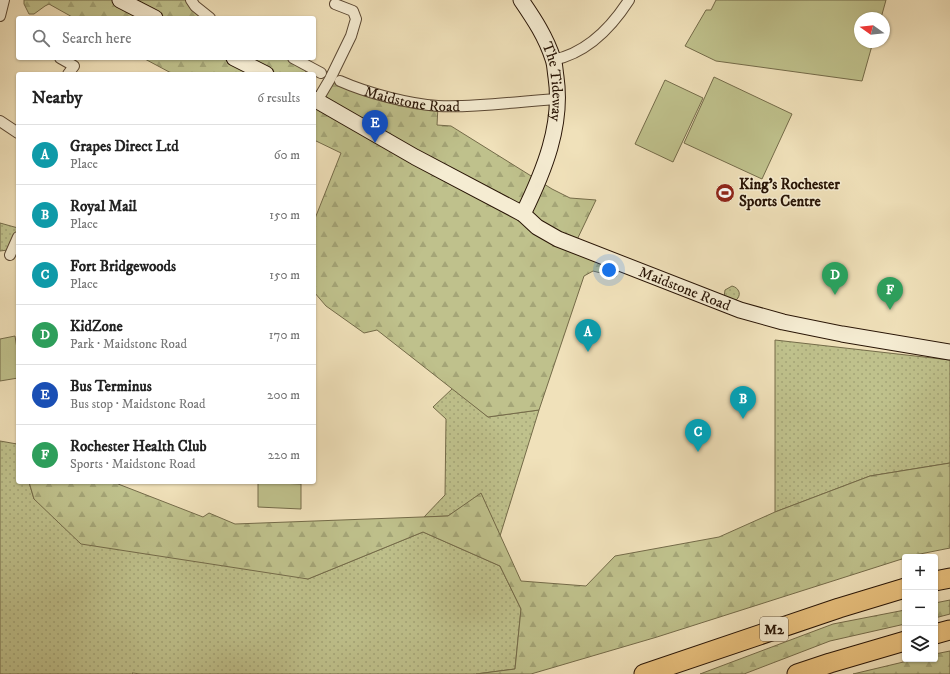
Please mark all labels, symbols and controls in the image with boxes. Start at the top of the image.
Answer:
north arrow [854,12,890,48]
search box [16,16,316,60]
icon: search [30,27,52,49]
text: Search here [62,29,131,48]
street label: The Tideway [537,39,567,123]
street label: Maidstone Road [362,82,461,116]
text: Nearby [32,87,82,109]
text: 6 results [257,90,300,106]
pin: E [362,110,388,143]
text: Grapes Direct Ltd [70,137,179,156]
text: A [41,147,49,163]
text: 60 m [274,147,300,163]
text: Place [70,156,98,172]
place label: King's Rochester Sports Centre [739,175,840,211]
sports icon: King's Rochester Sports Centre [714,182,736,204]
text: Royal Mail [70,197,137,216]
text: B [41,207,49,223]
text: 150 m [269,207,300,223]
text: Place [70,216,98,232]
text: Fort Bridgewoods [70,257,176,276]
your location [599,260,619,280]
street label: Maidstone Road [636,262,734,316]
pin: D [822,262,848,295]
text: C [41,267,49,283]
text: 150 m [269,267,300,283]
text: Place [70,276,98,292]
pin: F [877,277,903,310]
text: KidZone [70,317,123,336]
pin: A [575,319,601,352]
text: D [40,327,50,343]
text: 170 m [269,327,300,343]
text: Park · Maidstone Road [70,336,187,352]
text: Bus Terminus [70,377,152,396]
pin: B [730,386,756,419]
text: E [40,387,50,403]
text: 200 m [267,387,300,403]
text: Bus stop · Maidstone Road [70,396,206,412]
pin: C [685,419,711,452]
text: Rochester Health Club [70,437,207,456]
text: F [41,447,49,463]
text: 220 m [268,447,300,463]
text: Sports · Maidstone Road [70,456,196,472]
map controls [902,554,938,662]
button: + [902,554,938,590]
button: − [902,590,938,626]
road number: M2 [760,617,788,641]
button: layers [902,626,938,662]

